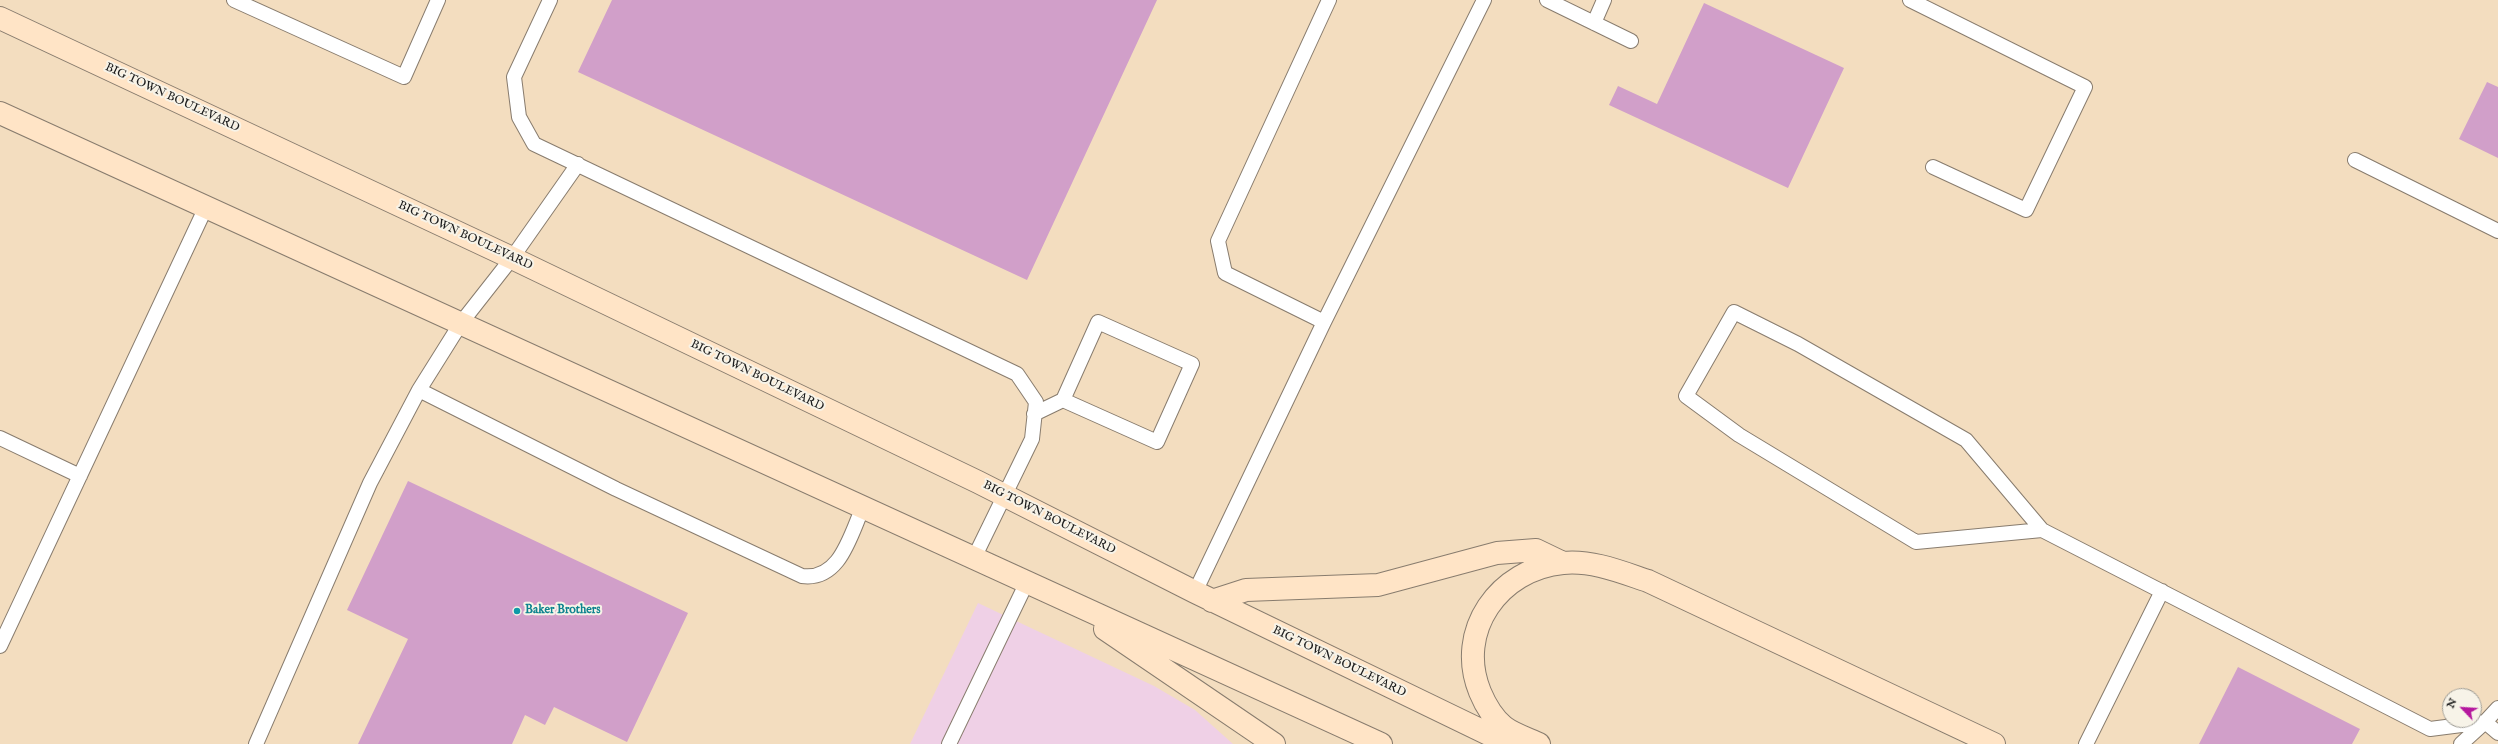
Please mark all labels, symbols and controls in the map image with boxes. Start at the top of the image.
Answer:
street label: BIG TOWN BOULEVARD [102,60,242,136]
street label: BIG TOWN BOULEVARD [395,198,535,274]
street label: BIG TOWN BOULEVARD [688,337,826,415]
street label: BIG TOWN BOULEVARD [980,478,1118,558]
place label: Baker Brothers [525,604,600,618]
marker: Baker Brothers [512,606,522,616]
street label: BIG TOWN BOULEVARD [1270,623,1408,701]
north arrow [2442,688,2482,728]
text: N [2444,696,2460,711]

